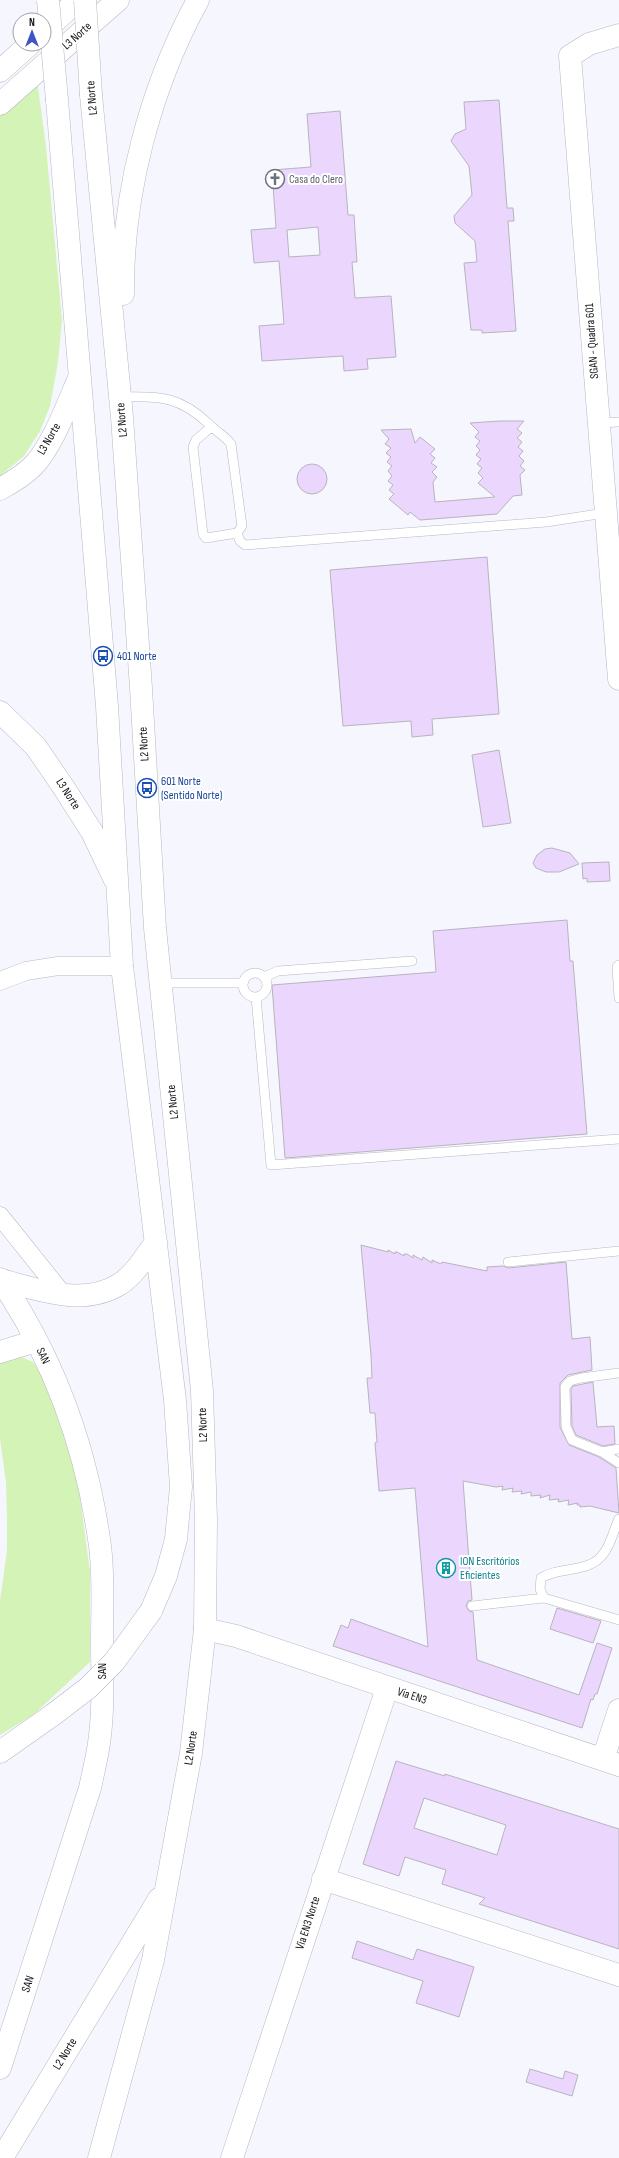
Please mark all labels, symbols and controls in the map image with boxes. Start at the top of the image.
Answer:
north arrow [12,12,52,52]
text: N [29,16,35,29]
street label: L3 Norte [59,19,95,53]
street label: L2 Norte [83,80,101,116]
church icon: Casa do Clero [264,168,286,190]
place label: Casa do Clero [289,172,343,187]
street label: SGAN - Quadra 601 [582,302,602,379]
street label: L2 Norte [113,402,131,438]
street label: L3 Norte [34,420,64,458]
bus stop icon: 401 Norte [92,645,114,667]
place label: 401 Norte [117,649,157,664]
street label: L2 Norte [136,726,152,762]
place label: 601 Norte (Sentido Norte) [161,774,222,803]
street label: L3 Norte [52,776,84,813]
bus stop icon: 601 Norte (Sentido Norte) [136,777,158,799]
street label: L2 Norte [164,1084,182,1120]
street label: SAN [33,1345,53,1367]
street label: L2 Norte [195,1407,211,1442]
place label: ION Escritórios Eficientes [460,1554,520,1583]
building icon: ION Escritórios Eficientes [435,1557,457,1579]
street label: SAN [95,1663,110,1679]
street label: Via EN3 [395,1684,429,1708]
street label: L2 Norte [181,1730,201,1766]
street label: Via EN3 Norte [292,1894,324,1952]
street label: SAN [18,1974,38,1994]
street label: L2 Norte [50,2035,80,2073]

